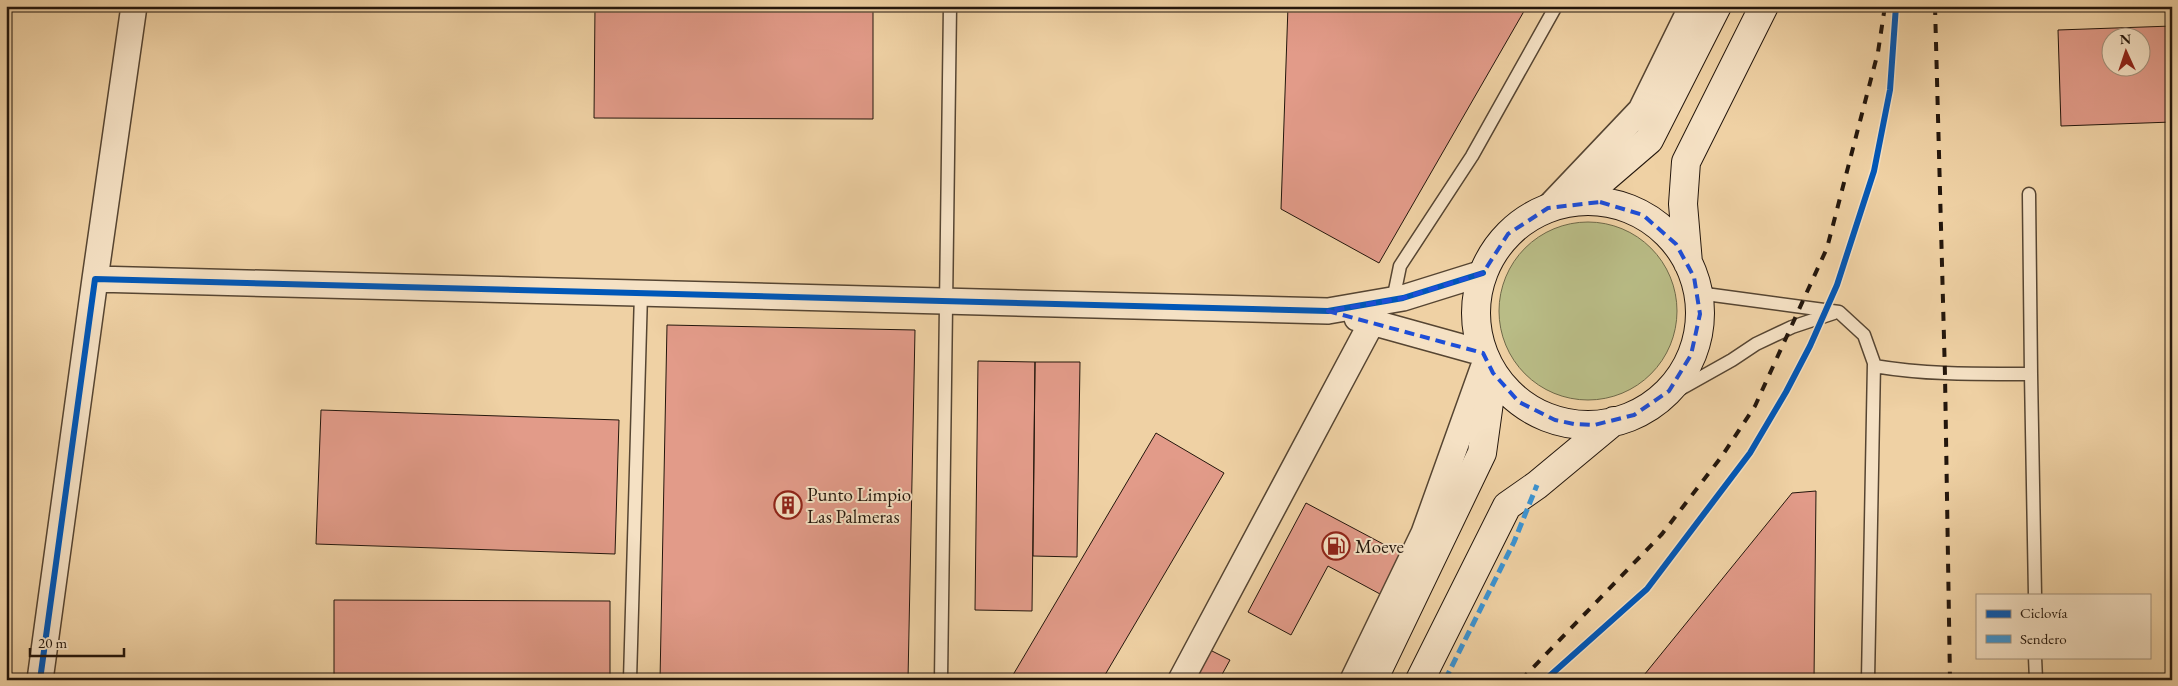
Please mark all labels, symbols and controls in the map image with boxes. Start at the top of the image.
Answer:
north arrow [2100,28,2150,78]
text: N [2119,30,2132,48]
place label: Punto Limpio Las Palmeras [807,482,911,529]
building icon: Punto Limpio Las Palmeras [773,490,803,520]
fuel station icon: Moeve [1321,531,1351,561]
place label: Moeve [1355,534,1404,559]
legend [1976,594,2150,658]
text: Ciclovía [2020,603,2067,622]
scale bar [30,626,124,658]
text: Sendero [2020,629,2067,648]
text: 20 m [38,633,67,652]

